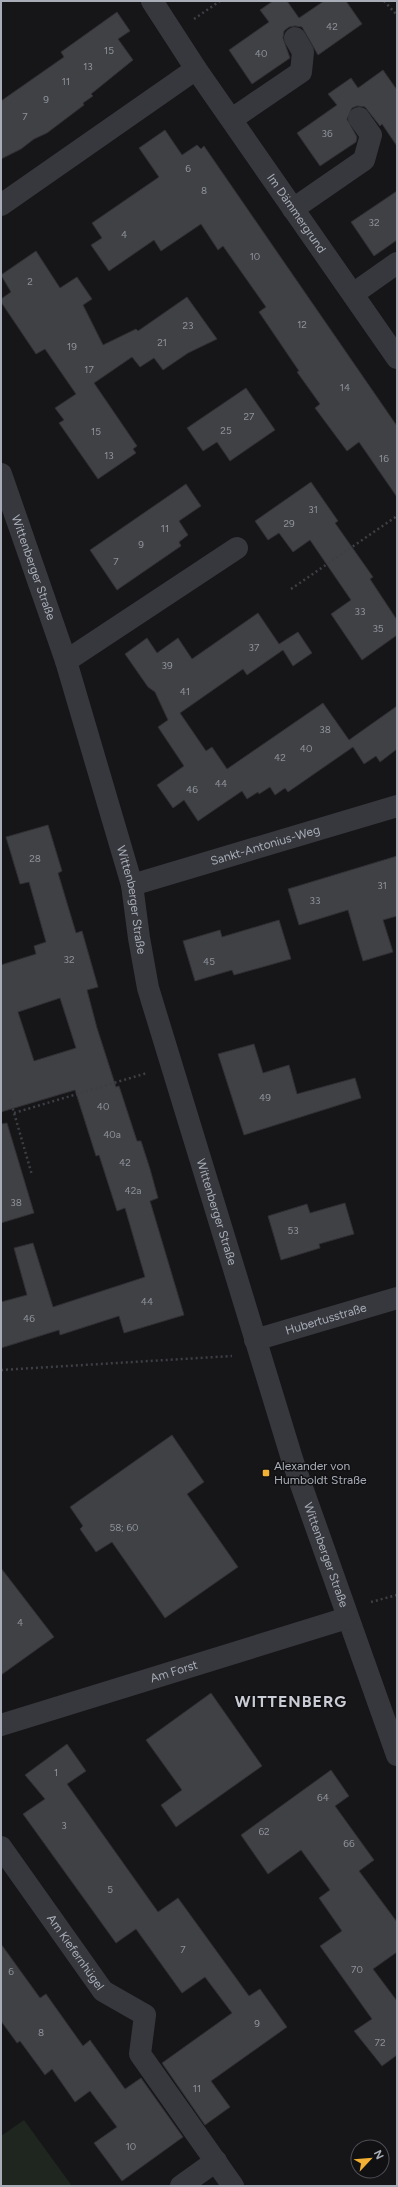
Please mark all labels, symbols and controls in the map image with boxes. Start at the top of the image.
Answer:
house number: 42 [326,20,338,33]
house number: 15 [104,44,114,57]
house number: 40 [255,47,267,60]
house number: 13 [83,60,93,73]
house number: 11 [62,75,70,88]
house number: 9 [43,93,49,106]
house number: 7 [22,110,28,123]
house number: 36 [321,127,333,140]
house number: 6 [185,162,191,175]
street label: Im Dämmergrund [264,171,329,256]
house number: 8 [201,184,207,197]
house number: 32 [368,216,380,229]
house number: 4 [121,228,127,241]
house number: 10 [250,250,260,263]
house number: 2 [27,275,33,288]
house number: 12 [297,318,307,331]
house number: 23 [182,319,194,332]
house number: 21 [157,336,167,349]
house number: 19 [67,340,77,353]
house number: 17 [84,363,94,376]
house number: 14 [340,381,350,394]
house number: 27 [244,410,255,423]
house number: 25 [220,424,232,437]
house number: 15 [91,425,101,438]
house number: 13 [104,449,114,462]
house number: 16 [379,452,389,465]
house number: 31 [308,503,318,516]
street label: Wittenberger Straße [9,513,58,622]
house number: 29 [283,517,295,530]
house number: 11 [161,522,169,535]
house number: 9 [138,538,144,551]
house number: 7 [113,555,119,568]
house number: 33 [355,605,365,618]
house number: 35 [372,622,384,635]
house number: 37 [249,641,260,654]
house number: 39 [161,659,173,672]
house number: 41 [180,685,190,698]
house number: 38 [319,723,331,736]
house number: 40 [300,742,312,755]
house number: 42 [274,751,286,764]
house number: 44 [215,777,227,790]
house number: 46 [186,783,198,796]
street label: Sankt-Antonius-Weg [209,822,322,868]
street label: Wittenberger Straße [114,844,149,956]
house number: 28 [29,852,41,865]
house number: 31 [377,879,387,892]
house number: 33 [310,894,320,907]
house number: 32 [63,953,75,966]
house number: 45 [203,955,215,968]
house number: 49 [259,1091,271,1104]
house number: 40 [97,1100,109,1113]
house number: 40a [103,1128,121,1141]
house number: 42 [119,1156,131,1169]
street label: Wittenberger Straße [194,1157,239,1267]
house number: 42a [125,1184,141,1197]
house number: 38 [10,1196,22,1209]
house number: 53 [287,1224,299,1237]
house number: 44 [141,1295,153,1308]
street label: Hubertusstraße [284,1300,369,1338]
house number: 46 [23,1312,35,1325]
place label: Alexander von Humboldt Straße [274,1459,367,1487]
marker: Alexander von Humboldt Straße [261,1468,271,1478]
street label: Wittenberger Straße [301,1501,351,1610]
house number: 58; 60 [109,1521,139,1534]
house number: 4 [17,1616,23,1629]
street label: Am Forst [148,1657,200,1685]
district label: WITTENBERG [235,1692,347,1711]
house number: 1 [54,1766,58,1779]
house number: 64 [317,1791,329,1804]
house number: 3 [61,1819,67,1832]
house number: 62 [258,1825,270,1838]
house number: 66 [343,1837,355,1850]
house number: 5 [107,1883,113,1896]
street label: Am Kiefernhügel [44,1912,107,1993]
house number: 7 [180,1943,186,1956]
house number: 70 [351,1963,363,1976]
house number: 6 [8,1965,14,1978]
house number: 9 [254,2017,260,2030]
house number: 8 [38,2026,44,2039]
house number: 72 [375,2036,385,2049]
house number: 11 [193,2082,201,2095]
north arrow [350,2139,390,2179]
house number: 10 [126,2140,136,2153]
text: N [371,2148,386,2162]

